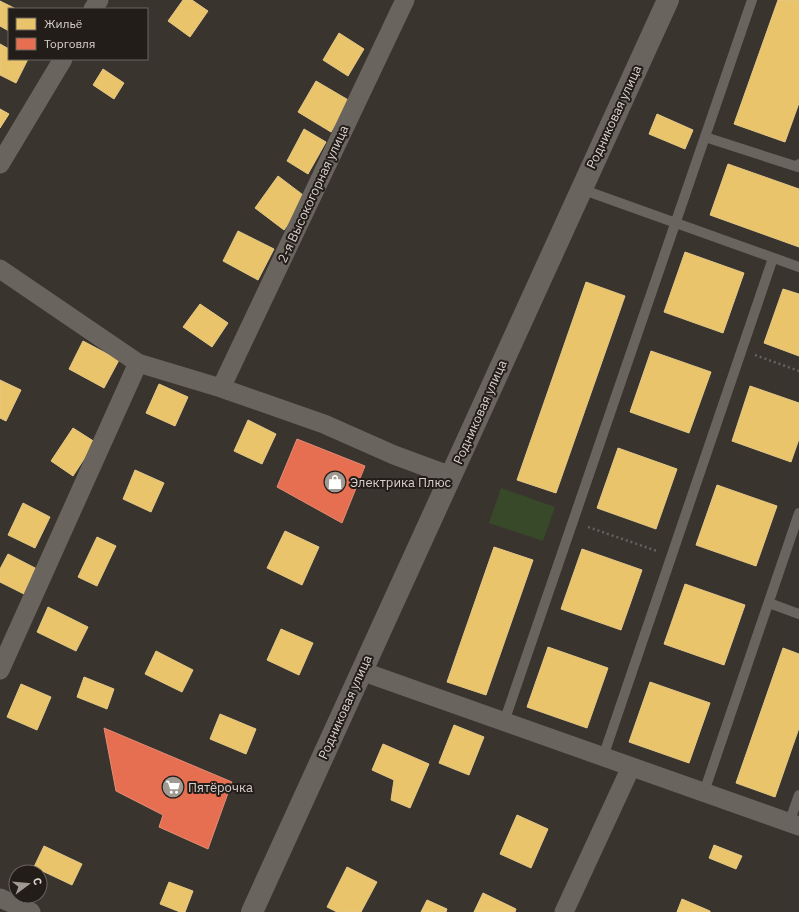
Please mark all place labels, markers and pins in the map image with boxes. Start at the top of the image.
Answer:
shop icon: Электрика Плюс [322,469,348,495]
place label: Электрика Плюс [350,474,452,491]
supermarket icon: Пятёрочка [160,774,186,800]
place label: Пятёрочка [188,779,253,796]

